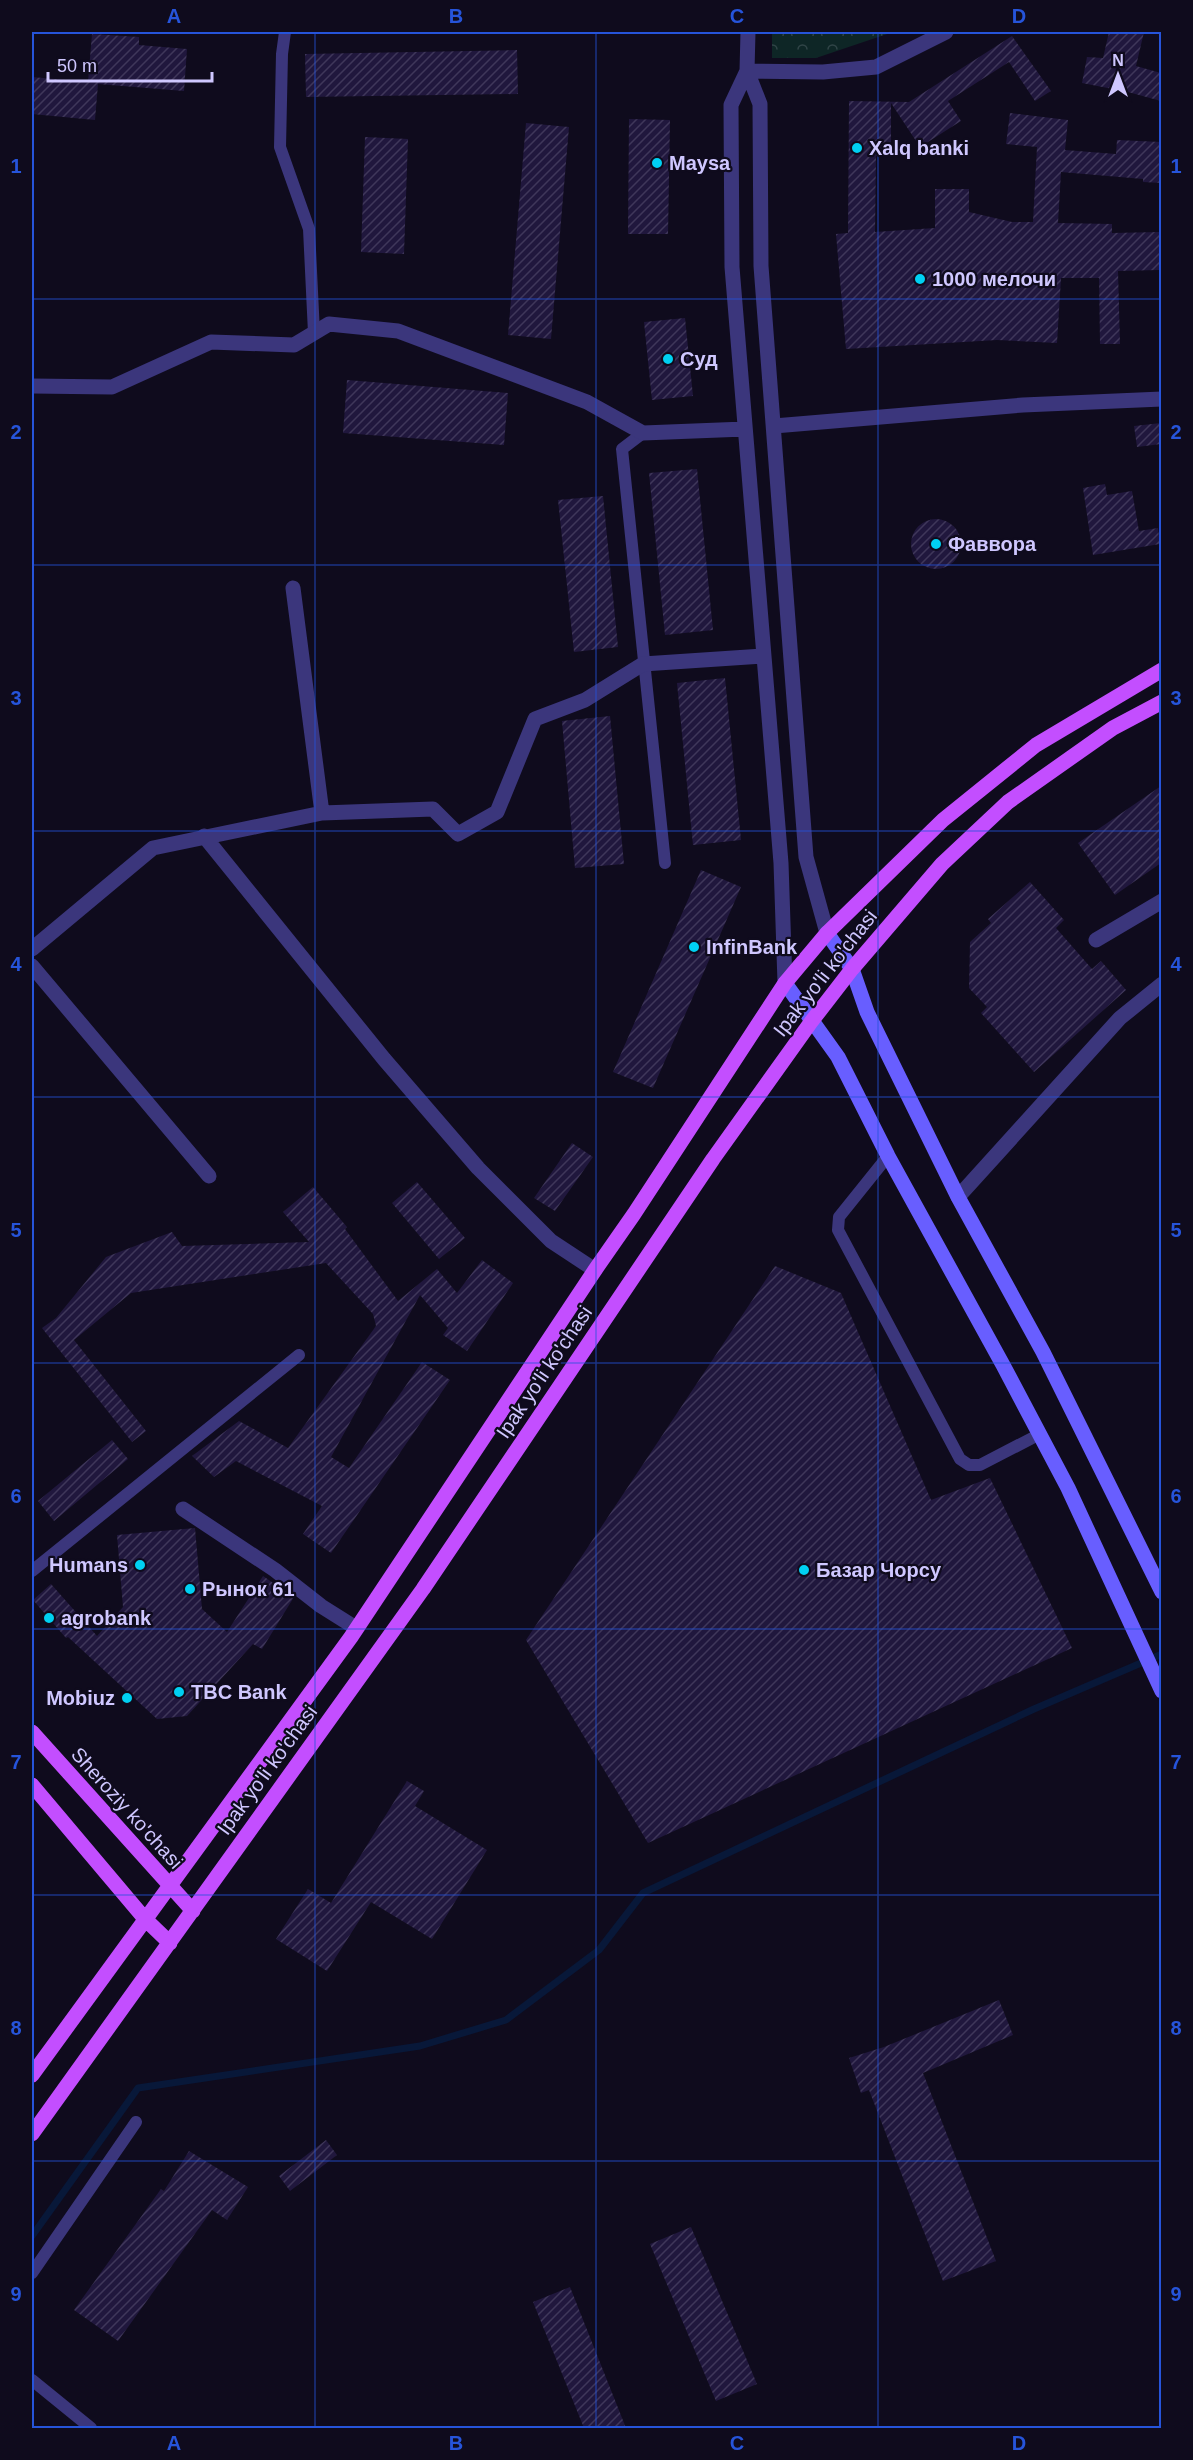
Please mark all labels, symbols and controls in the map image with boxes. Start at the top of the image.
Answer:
text: A [167,5,181,27]
text: B [449,5,463,27]
text: C [730,5,744,27]
text: D [1012,5,1026,27]
scale bar [48,45,212,83]
north arrow [1088,45,1148,105]
text: N [1112,52,1124,69]
text: 50 m [57,56,97,76]
place label: Xalq banki [869,137,969,159]
marker: Xalq banki [850,141,864,155]
place label: Maysa [669,152,731,174]
text: 1 [10,155,22,177]
text: 1 [1170,155,1182,177]
marker: Maysa [650,156,664,170]
place label: 1000 мелочи [932,268,1056,290]
marker: 1000 мелочи [913,272,927,286]
place label: Суд [680,348,718,370]
marker: Суд [661,352,675,366]
text: 2 [10,421,22,443]
text: 2 [1170,421,1182,443]
place label: Фаввора [948,533,1037,555]
marker: Фаввора [929,537,943,551]
text: 3 [10,687,22,709]
text: 3 [1170,687,1182,709]
street label: Ipak yo'li ko'chasi [769,905,881,1041]
place label: InfinBank [706,936,798,958]
marker: InfinBank [687,940,701,954]
text: 4 [10,953,22,975]
text: 4 [1170,953,1182,975]
text: 5 [10,1219,22,1241]
text: 5 [1170,1219,1182,1241]
street label: Ipak yo'li ko'chasi [492,1302,596,1442]
text: 6 [10,1485,22,1507]
text: 6 [1170,1485,1182,1507]
place label: Humans [49,1554,128,1576]
marker: Humans [133,1558,147,1572]
place label: Базар Чорсу [816,1559,942,1581]
marker: Базар Чорсу [797,1563,811,1577]
place label: Рынок 61 [202,1578,295,1600]
marker: Рынок 61 [183,1582,197,1596]
place label: agrobank [61,1607,152,1629]
marker: agrobank [42,1611,56,1625]
place label: TBC Bank [191,1681,287,1703]
marker: TBC Bank [172,1685,186,1699]
place label: Mobiuz [46,1687,115,1709]
marker: Mobiuz [120,1691,134,1705]
street label: Ipak yo'li ko'chasi [213,1701,321,1839]
street label: Sheroziy ko'chasi [67,1743,187,1873]
text: 7 [10,1751,22,1773]
text: 7 [1170,1751,1182,1773]
text: 8 [10,2017,22,2039]
text: 8 [1170,2017,1182,2039]
text: 9 [10,2283,22,2305]
text: 9 [1170,2283,1182,2305]
text: A [167,2432,181,2454]
text: B [449,2432,463,2454]
text: C [730,2432,744,2454]
text: D [1012,2432,1026,2454]

